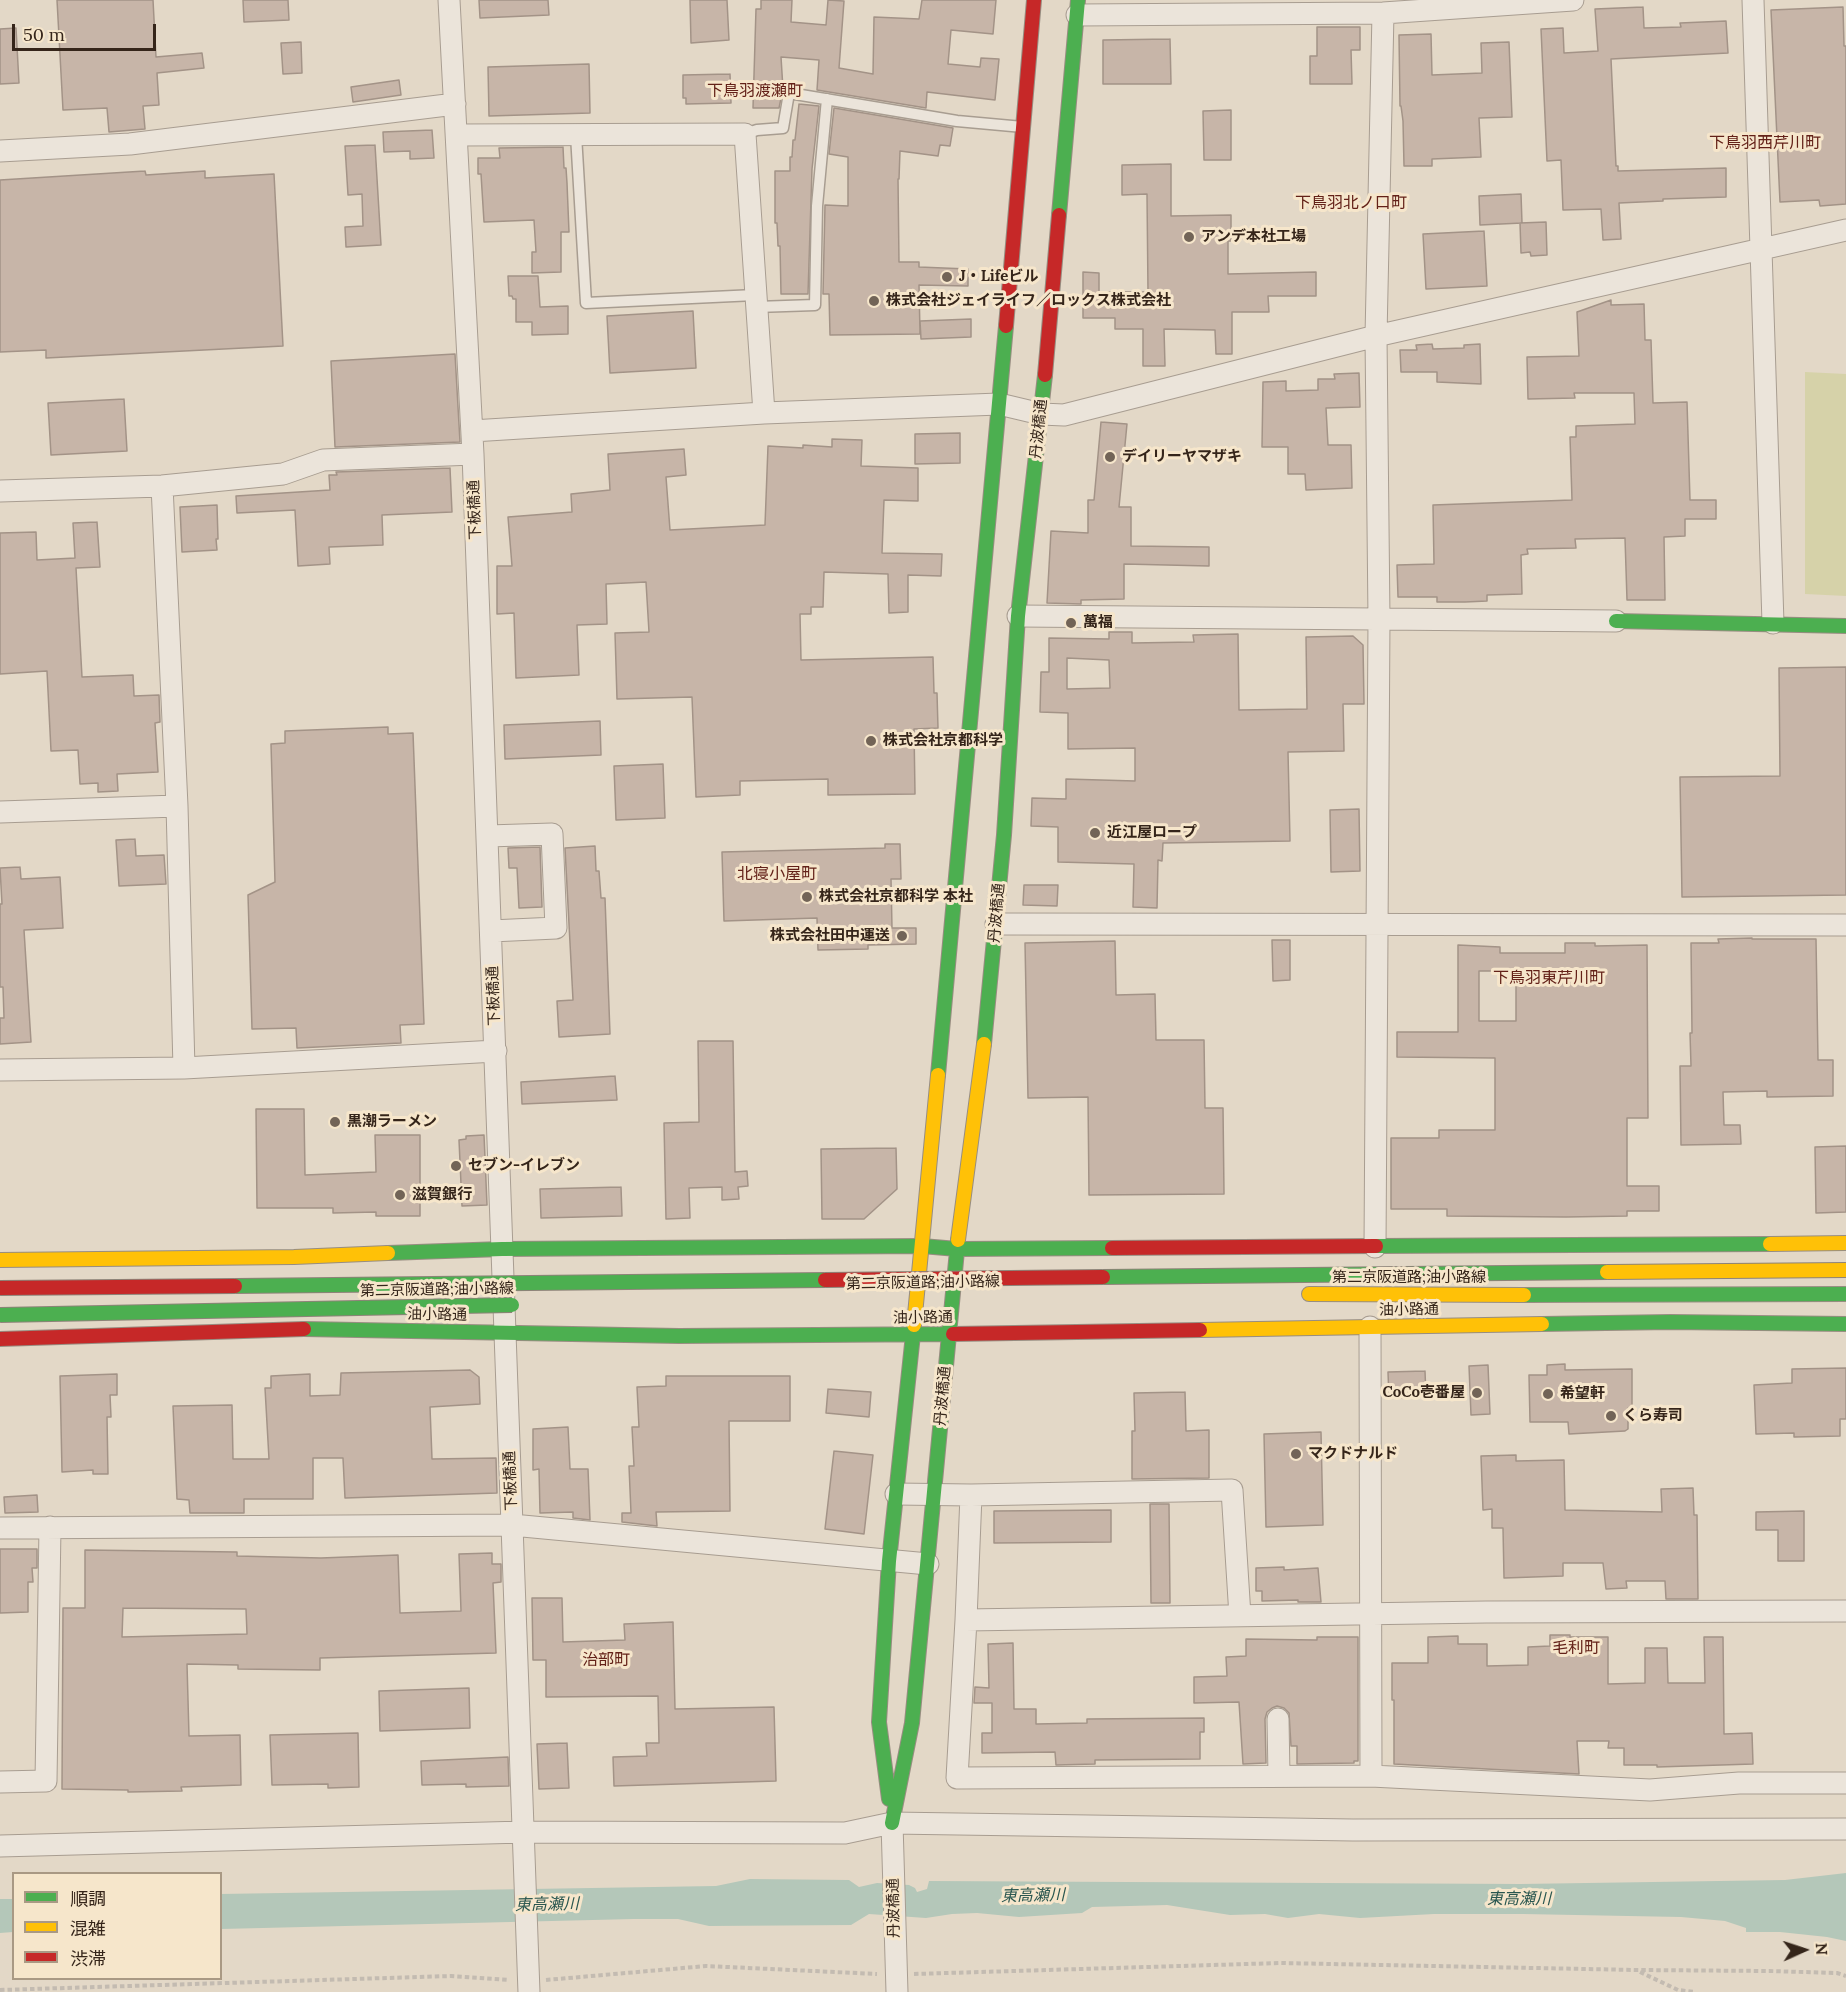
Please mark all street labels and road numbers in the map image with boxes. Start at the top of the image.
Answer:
street label: 丹波橋通 [1027,398,1051,460]
street label: 下板橋通 [465,480,485,540]
street label: 丹波橋通 [985,882,1009,944]
street label: 下板橋通 [484,966,504,1026]
street label: 第二京阪道路;油小路線 [1332,1269,1486,1287]
street label: 第二京阪道路;油小路線 [846,1273,1000,1293]
street label: 第二京阪道路;油小路線 [360,1280,514,1300]
street label: 油小路通 [1379,1300,1439,1320]
street label: 油小路通 [407,1305,467,1325]
street label: 油小路通 [893,1308,953,1328]
street label: 丹波橋通 [931,1365,955,1427]
street label: 下板橋通 [501,1451,521,1511]
street label: 丹波橋通 [884,1878,904,1938]

